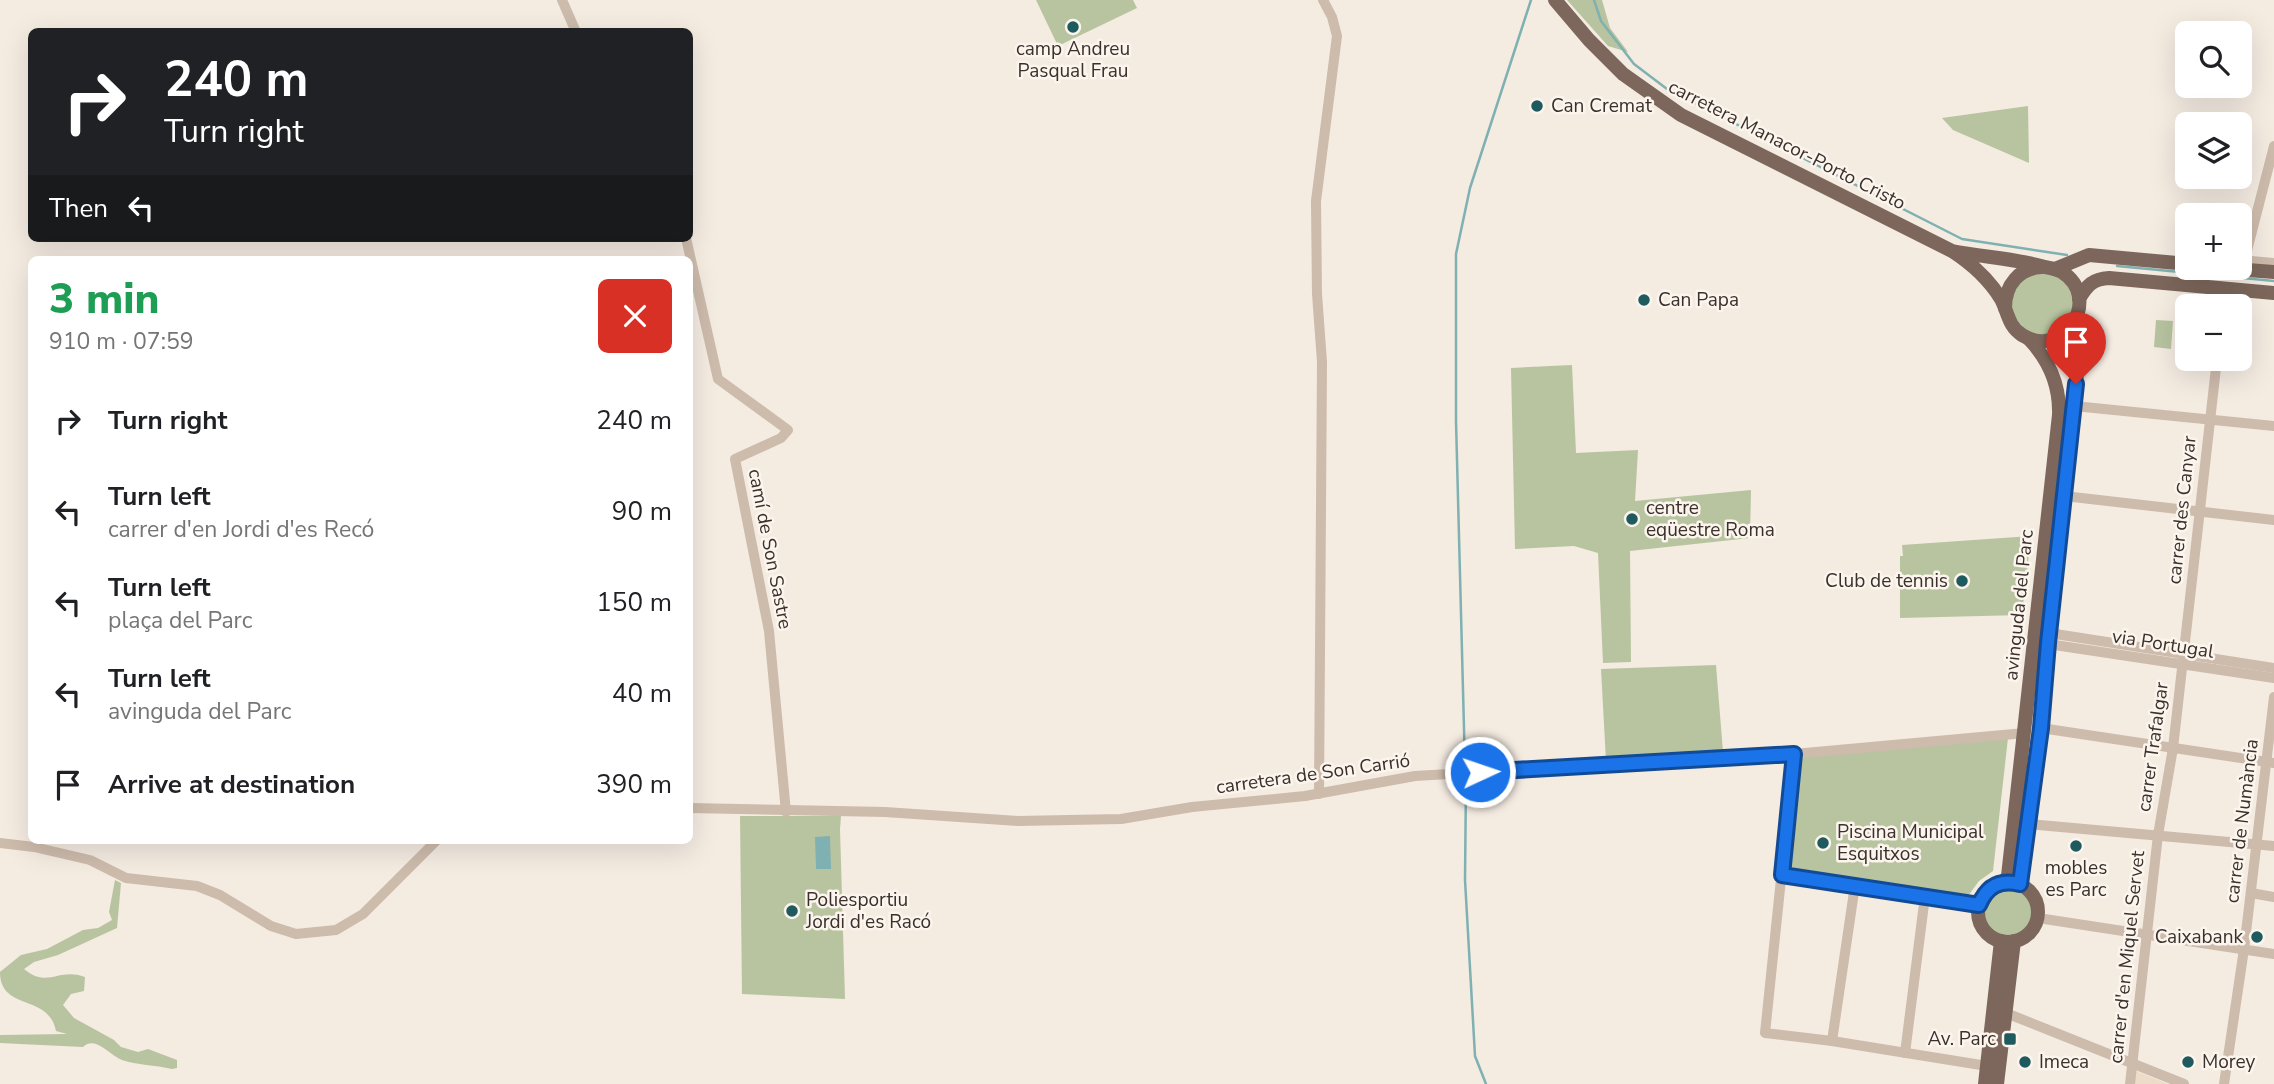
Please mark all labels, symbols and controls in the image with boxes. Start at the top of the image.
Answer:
marker: camp Andreu Pasqual Frau [1065,19,1081,35]
map controls [2175,21,2252,371]
button: search [2175,21,2252,98]
place label: camp Andreu Pasqual Frau [1016,36,1130,84]
text: 240 m [164,46,308,113]
icon: right [49,56,140,147]
street label: carretera Manacor-Porto Cristo [1664,74,1910,216]
place label: Can Cremat [1551,93,1652,119]
marker: Can Cremat [1529,98,1545,114]
text: Turn right [164,110,304,153]
button: layers [2175,112,2252,189]
icon: left [122,189,160,227]
text: Then [49,191,108,226]
button: + [2175,203,2252,280]
text: 3 min [49,271,159,328]
button: close [598,279,672,353]
place label: Can Papa [1658,287,1739,313]
marker: Can Papa [1636,292,1652,308]
button: − [2175,294,2252,371]
pin [2046,312,2106,384]
icon: arrive [2057,323,2095,361]
text: 910 m · 07:59 [49,326,194,357]
icon: right [49,402,87,440]
text: Turn right [108,403,227,438]
text: 240 m [596,403,672,438]
street label: carrer des Canyar [2161,434,2203,585]
street label: camí de Son Sastre [742,467,798,631]
text: Turn left [108,479,211,514]
icon: left [49,493,87,531]
text: 90 m [612,494,672,529]
place label: centre eqüestre Roma [1646,495,1775,543]
marker: centre eqüestre Roma [1624,511,1640,527]
text: carrer d'en Jordi d'es Recó [108,514,374,545]
street label: avinguda del Parc [1998,528,2040,682]
place label: Club de tennis [1825,568,1948,594]
text: Turn left [108,570,211,605]
marker: Club de tennis [1954,573,1970,589]
icon: left [49,584,87,622]
text: 150 m [596,585,672,620]
text: plaça del Parc [108,605,252,636]
street label: via Portugal [2110,623,2216,665]
text: Turn left [108,661,211,696]
icon: left [49,675,87,713]
text: 40 m [612,676,672,711]
street label: carrer Trafalgar [2131,680,2175,814]
text: avinguda del Parc [108,696,292,727]
position arrow [1443,735,1517,809]
street label: carrer de Numància [2219,737,2265,905]
street label: carretera de Son Carrió [1214,748,1412,800]
icon: arrive [49,766,87,804]
text: Arrive at destination [108,767,355,802]
text: 390 m [596,767,672,802]
place label: Piscina Municipal Esquitxos [1837,819,1984,867]
marker: Piscina Municipal Esquitxos [1815,835,1831,851]
marker: mobles es Parc [2068,838,2084,854]
street label: carrer d'en Miquel Servet [2103,849,2151,1065]
place label: mobles es Parc [2045,855,2107,903]
place label: Poliesportiu Jordi d'es Racó [805,887,931,935]
marker: Poliesportiu Jordi d'es Racó [784,903,800,919]
place label: Caixabank [2155,924,2243,950]
marker: Caixabank [2249,929,2265,945]
place label: Av. Parc [1927,1026,1996,1052]
marker: Av. Parc [2002,1031,2018,1047]
place label: Imeca [2039,1049,2089,1075]
place label: Morey [2202,1049,2255,1075]
marker: Imeca [2017,1054,2033,1070]
marker: Morey [2180,1054,2196,1070]

